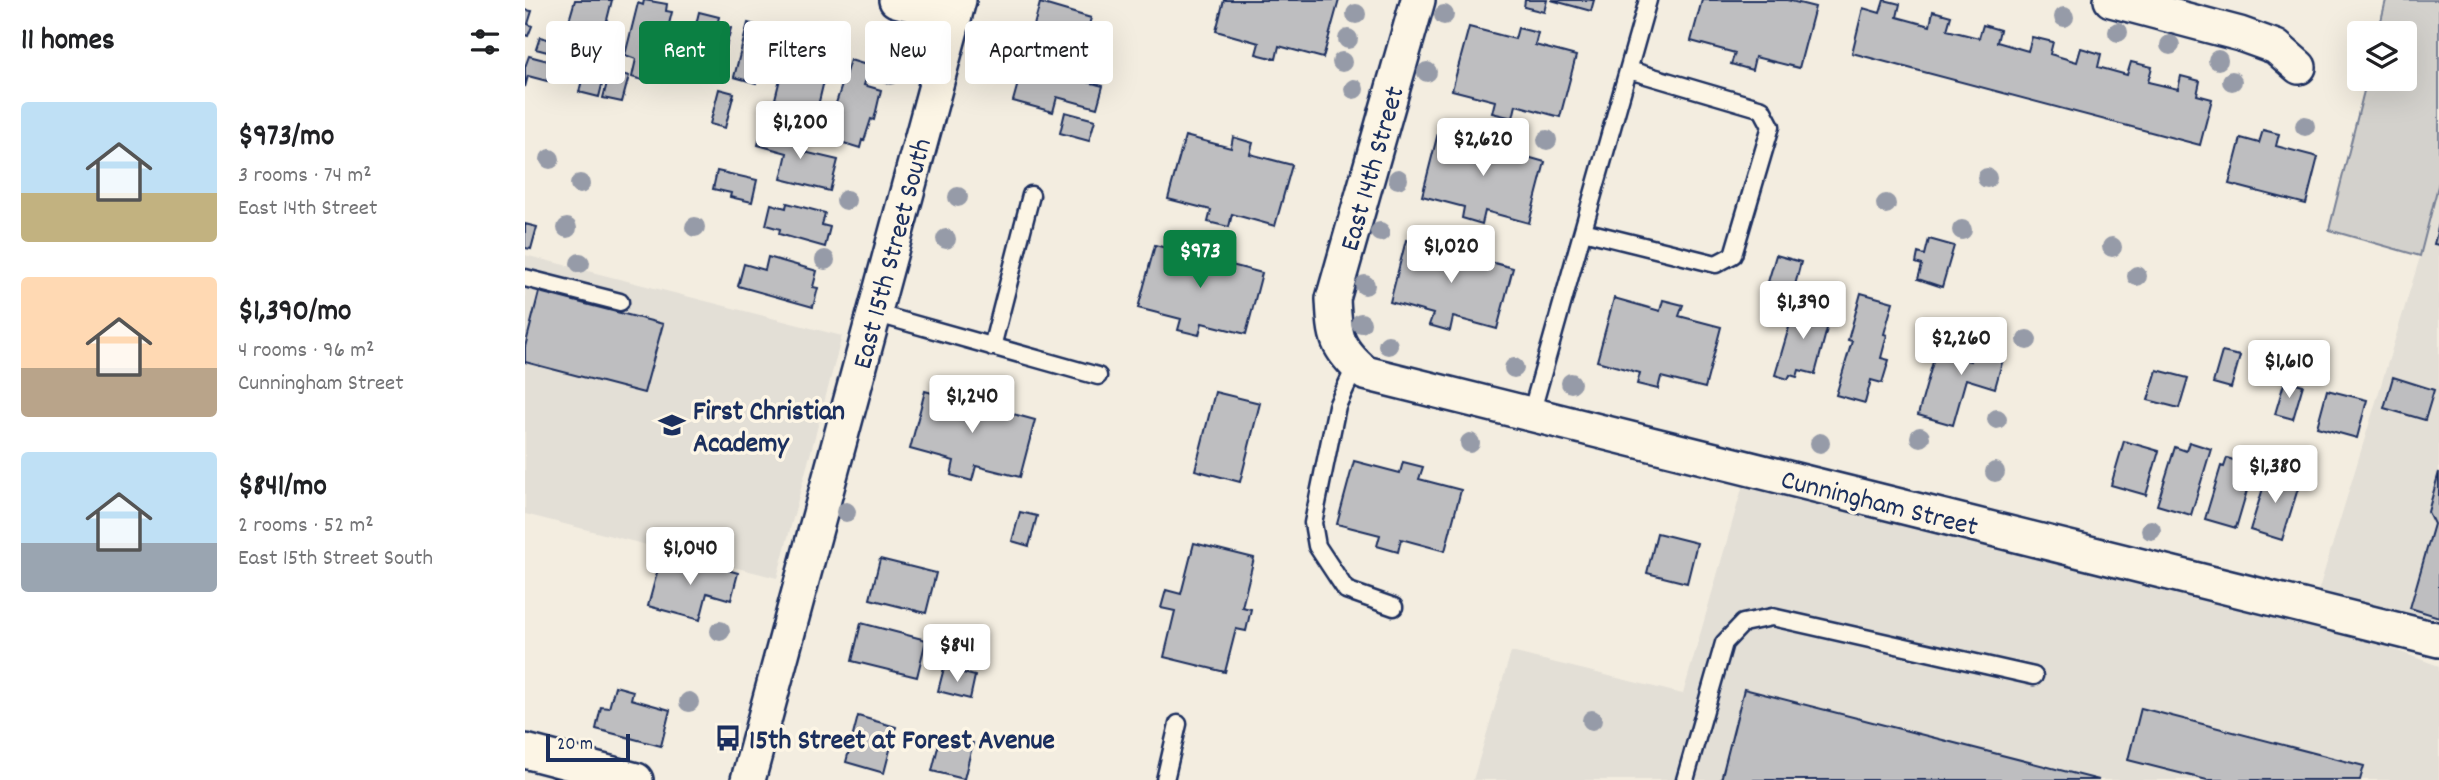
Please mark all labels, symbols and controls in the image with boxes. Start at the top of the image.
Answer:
text: 11 homes [21,21,115,64]
chip: Buy [546,21,625,84]
chip: Rent [639,21,730,84]
chip: Filters [744,21,851,84]
chip: New [865,21,951,84]
chip: Apartment [965,21,1113,84]
map controls [2347,21,2417,91]
button: layers [2347,21,2417,91]
icon: filters [466,23,504,61]
street label: East 14th Street [1332,82,1417,256]
pin: $1,200 [743,102,857,161]
text: $1,200 [772,107,828,140]
text: $973/mo [238,117,334,160]
pin: $2,620 [1426,118,1540,178]
text: $2,620 [1453,124,1513,157]
icon: home [77,130,161,214]
street label: East 15th Street South [845,134,945,374]
text: 3 rooms · 74 m² [238,160,372,193]
text: East 14th Street [238,193,377,226]
pin: $1,020 [1394,226,1508,285]
pin: $973 [1159,230,1241,290]
text: $1,020 [1423,231,1479,264]
text: $973 [1179,236,1221,269]
pin: $1,390 [1746,282,1860,341]
text: $1,390 [1776,287,1830,320]
text: $1,390/mo [238,292,351,335]
icon: home [77,305,161,389]
pin: $2,260 [1904,318,2018,377]
text: $2,260 [1931,323,1991,356]
text: 4 rooms · 96 m² [238,335,374,368]
pin: $1,610 [2232,340,2346,400]
text: $1,610 [2264,346,2314,379]
text: Cunningham Street [238,368,404,401]
pin: $1,240 [915,376,1029,435]
text: $1,240 [945,381,999,414]
place label: First Christian Academy [693,394,845,466]
school or university icon: First Christian Academy [657,410,687,440]
pin: $1,380 [2218,446,2332,505]
text: $1,380 [2248,451,2302,484]
street label: Cunningham Street [1776,462,1982,550]
text: $841/mo [238,467,327,510]
icon: home [77,480,161,564]
text: 2 rooms · 52 m² [238,510,374,543]
pin: $1,040 [633,528,747,587]
text: $1,040 [662,533,718,566]
text: East 15th Street South [238,543,433,576]
pin: $841 [916,624,998,684]
text: $841 [939,630,975,663]
bus stop icon: 15th Street at Forest Avenue [713,723,743,753]
place label: 15th Street at Forest Avenue [749,723,1055,763]
scale bar [546,731,630,763]
text: 20 m [557,732,593,759]

